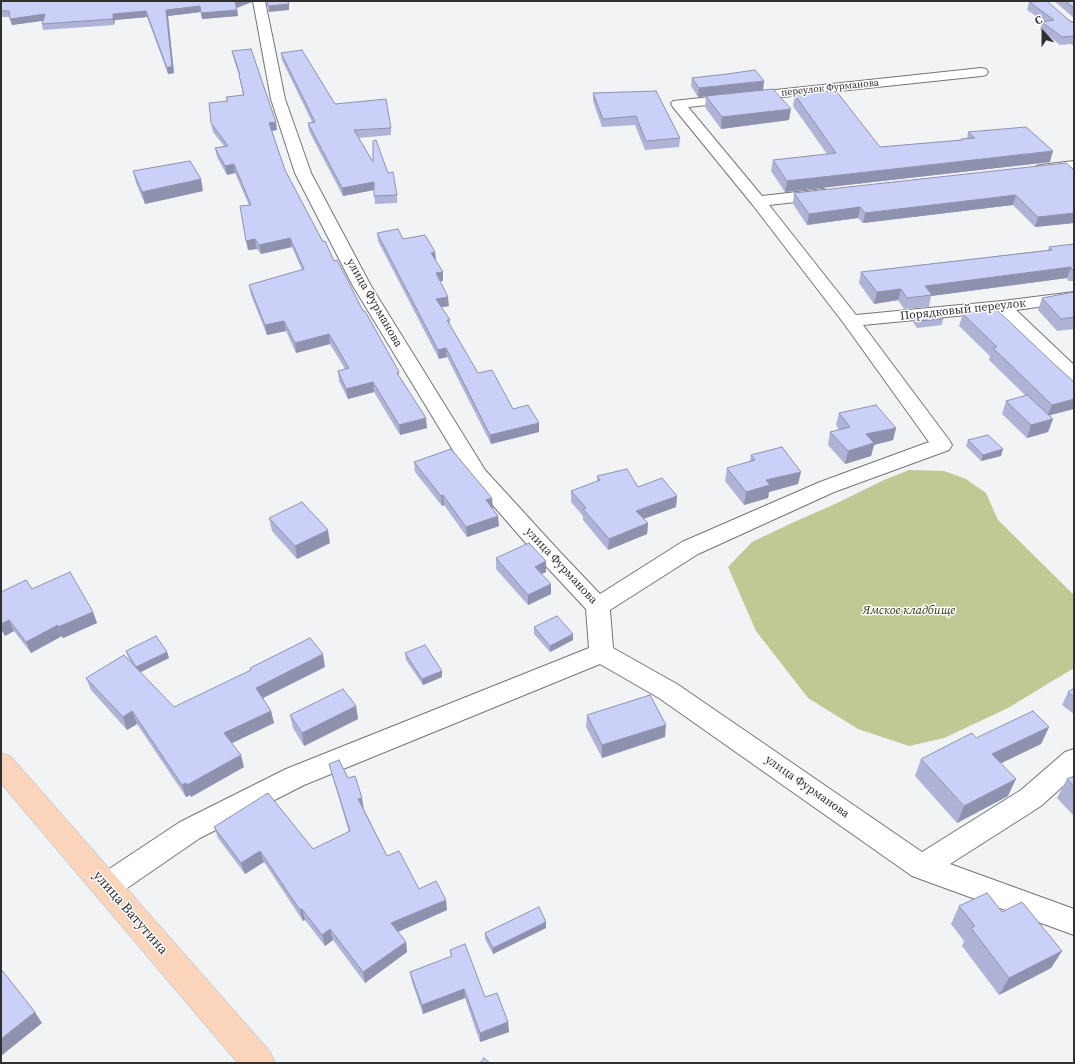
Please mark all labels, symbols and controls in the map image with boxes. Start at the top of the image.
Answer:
north arrow [1023,12,1063,52]
text: С [1033,12,1044,29]
street label: переулок Фурманова [781,77,879,99]
street label: улица Фурманова [343,256,405,350]
street label: Порядковый переулок [899,296,1027,324]
street label: улица Фурманова [522,525,600,607]
park label: Ямское кладбище [863,604,955,618]
street label: улица Фурманова [762,753,852,821]
street label: улица Ватутина [89,868,171,958]

